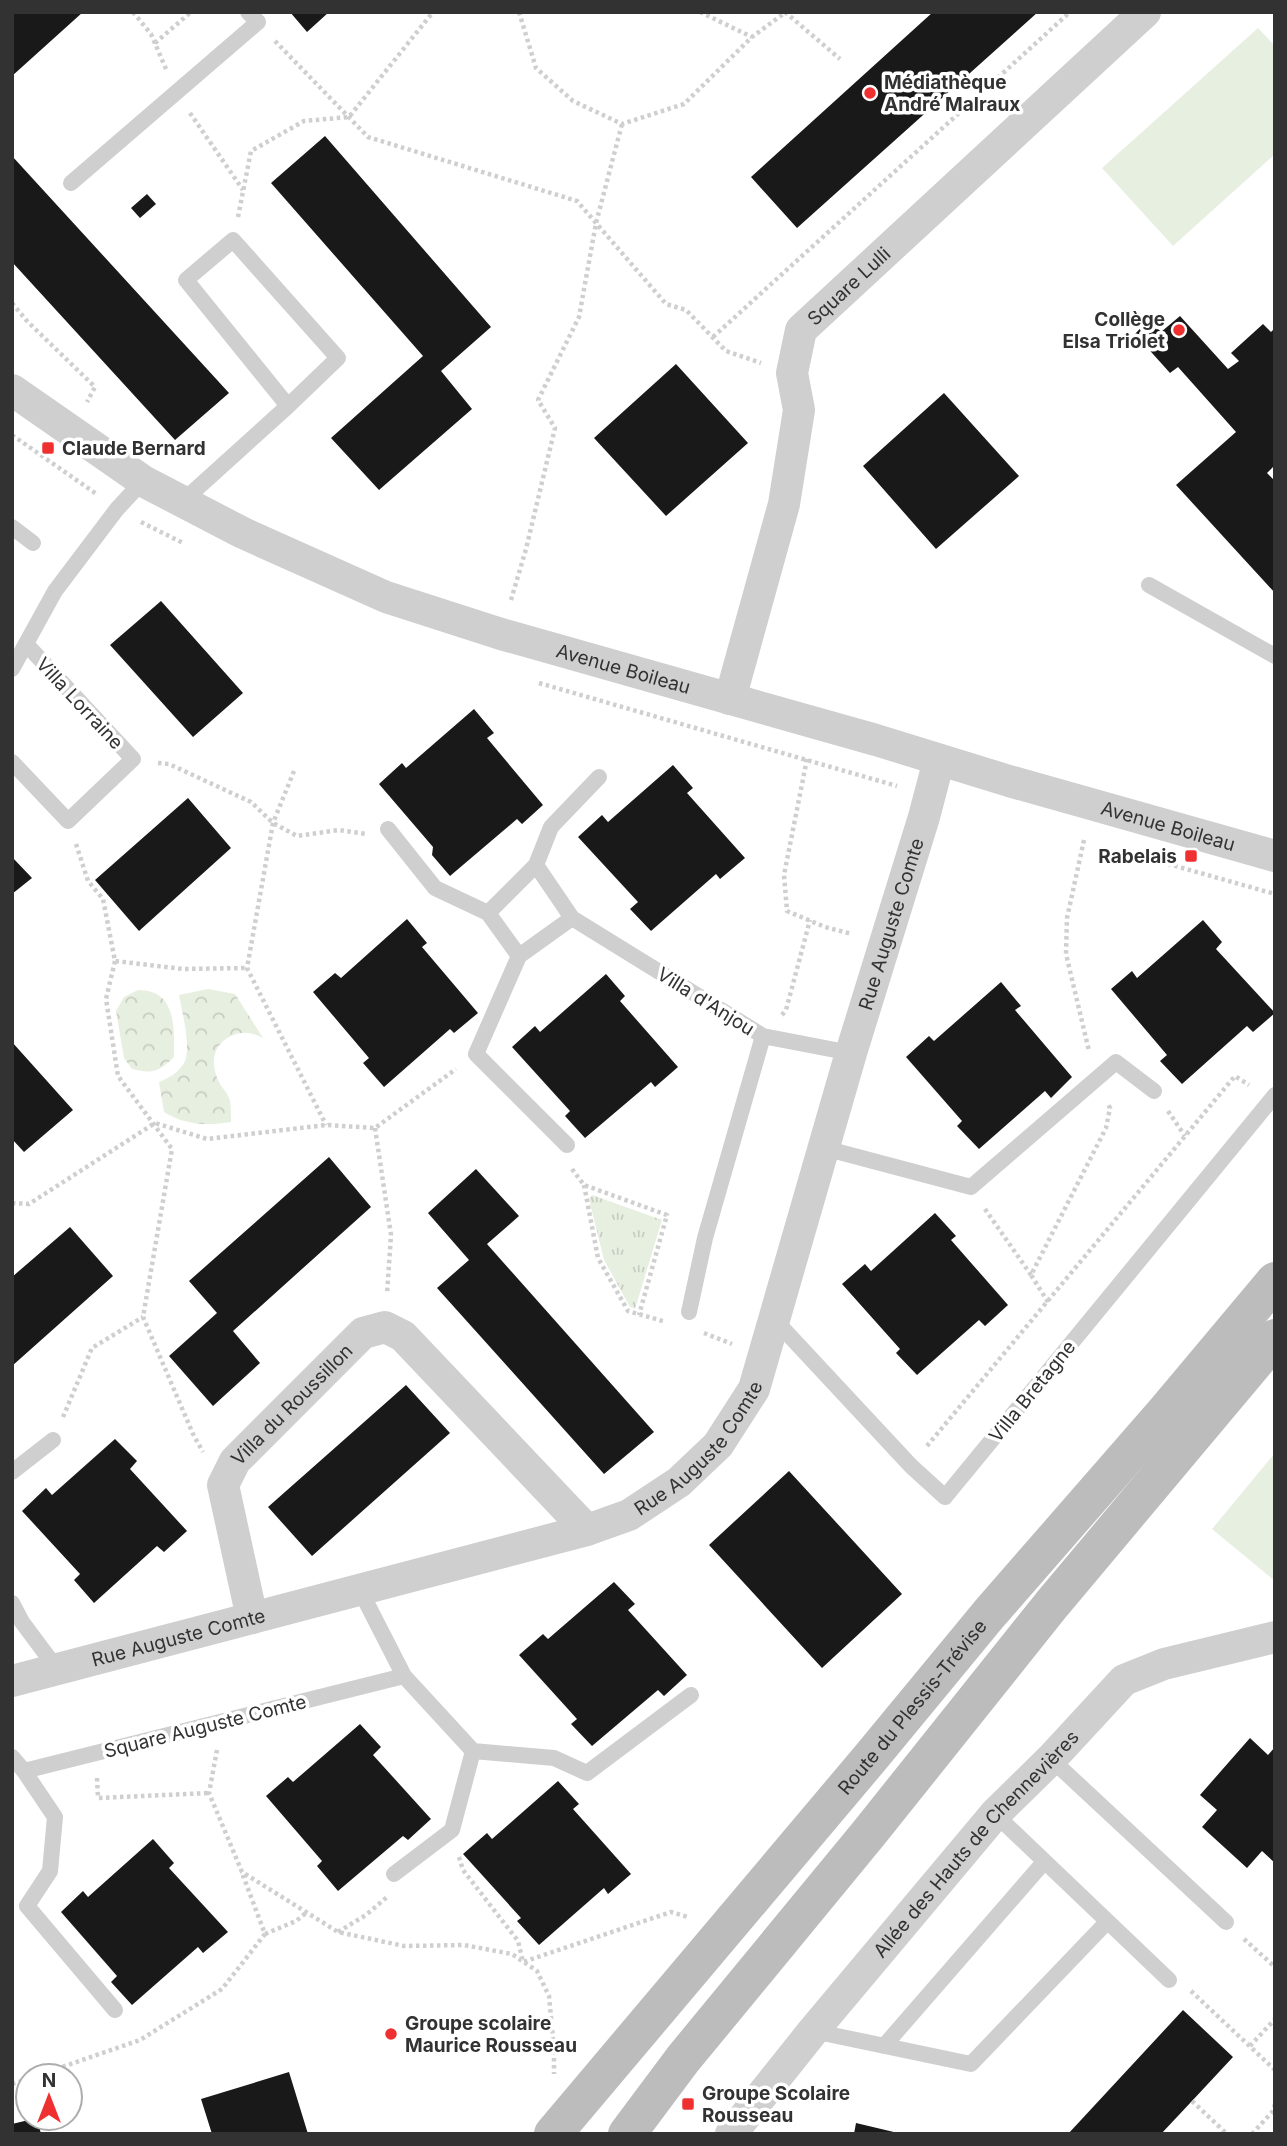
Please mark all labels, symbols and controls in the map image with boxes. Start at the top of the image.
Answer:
place label: Médiathèque André Malraux [884,71,1020,116]
marker: Médiathèque André Malraux [862,85,878,101]
street label: Square Lulli [803,242,895,330]
place label: Collège Elsa Triolet [1062,308,1165,353]
marker: Collège Elsa Triolet [1171,322,1187,338]
place label: Claude Bernard [62,437,206,460]
marker: Claude Bernard [40,440,56,456]
street label: Avenue Boileau [554,639,693,699]
street label: Villa Lorraine [31,653,128,754]
street label: Avenue Boileau [1098,797,1238,856]
street label: Rue Auguste Comte [854,835,929,1013]
place label: Rabelais [1098,845,1177,868]
marker: Rabelais [1183,848,1199,864]
street label: Villa d'Anjou [653,962,759,1040]
street label: Villa Bretagne [984,1336,1080,1447]
street label: Villa du Roussillon [226,1339,357,1470]
street label: Rue Auguste Comte [630,1379,767,1520]
street label: Rue Auguste Comte [89,1604,268,1672]
street label: Route du Plessis-Trévise [833,1615,992,1799]
street label: Square Auguste Comte [102,1690,309,1763]
street label: Allée des Hauts de Chennevières [869,1726,1084,1962]
place label: Groupe scolaire Maurice Rousseau [405,2012,577,2057]
marker: Groupe scolaire Maurice Rousseau [383,2026,399,2042]
north arrow [14,2062,84,2132]
text: N [42,2069,56,2092]
place label: Groupe Scolaire Rousseau [702,2082,850,2127]
marker: Groupe Scolaire Rousseau [680,2096,696,2112]

